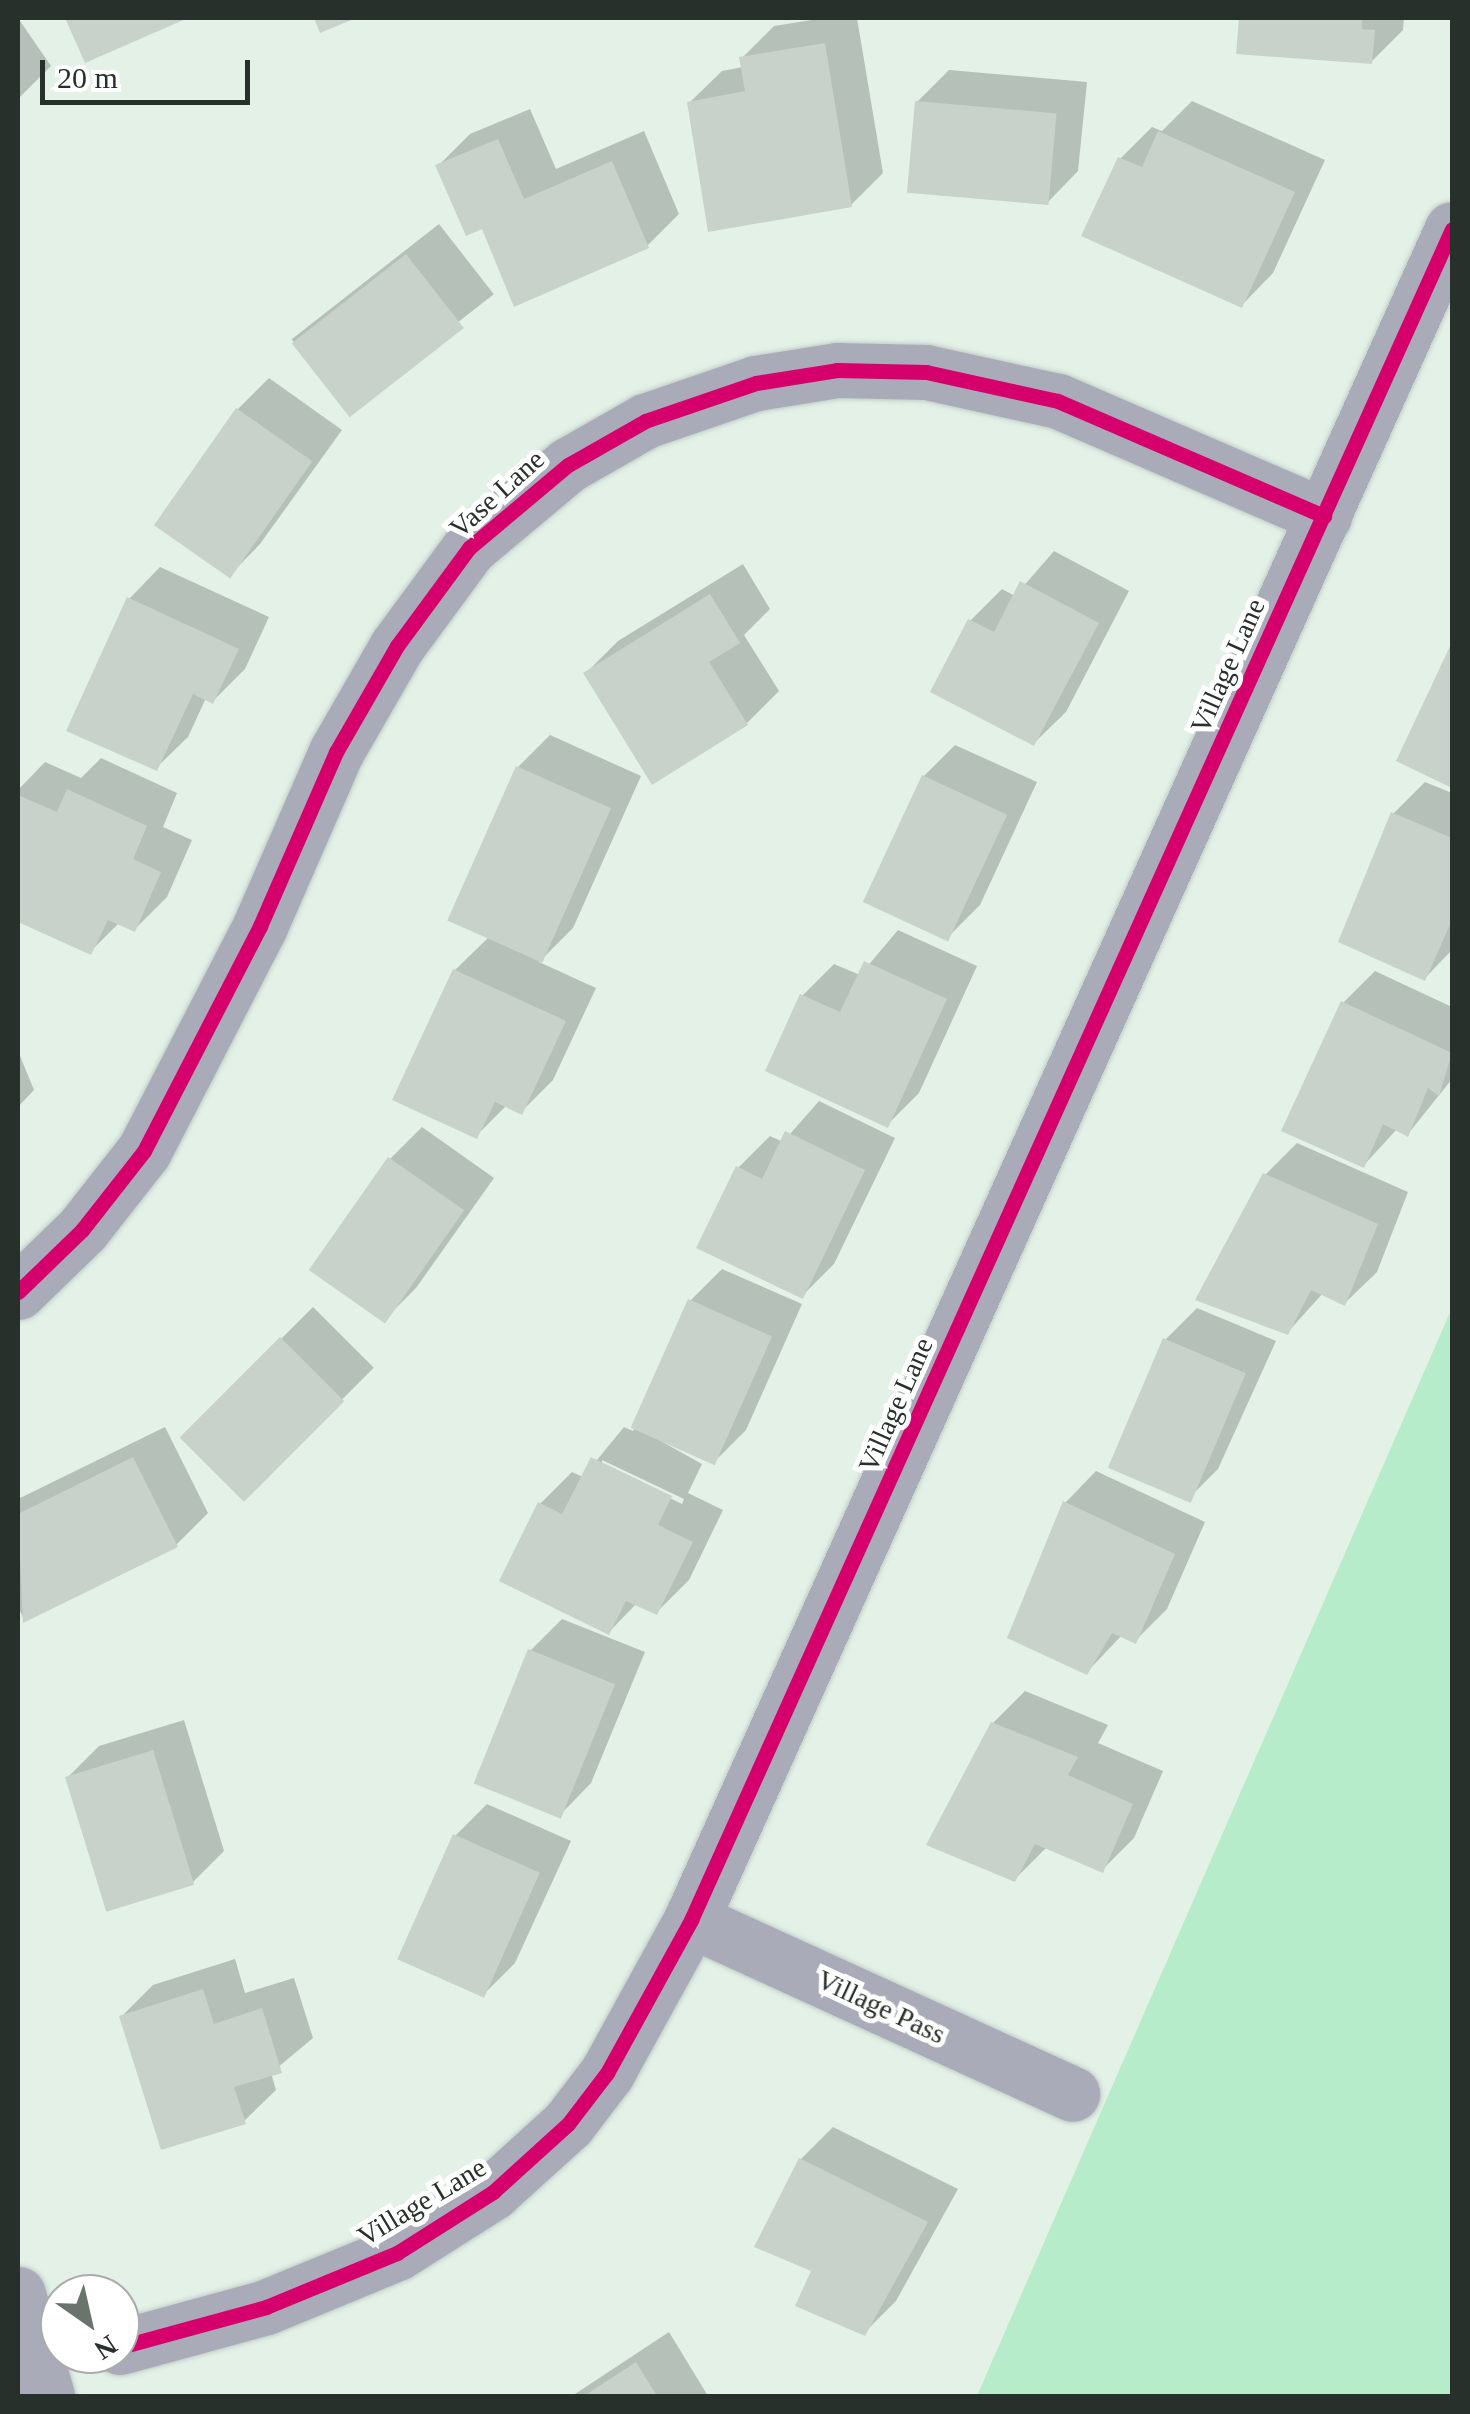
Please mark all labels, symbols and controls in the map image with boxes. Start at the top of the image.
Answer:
scale bar [45,40,255,102]
text: 20 m [57,61,118,94]
street label: Vase Lane [443,443,551,545]
street label: Village Lane [1183,594,1273,738]
street label: Village Lane [851,1333,941,1477]
street label: Village Pass [812,1963,950,2051]
street label: Village Lane [352,2151,492,2253]
north arrow [40,2274,140,2374]
text: N [89,2329,123,2366]

